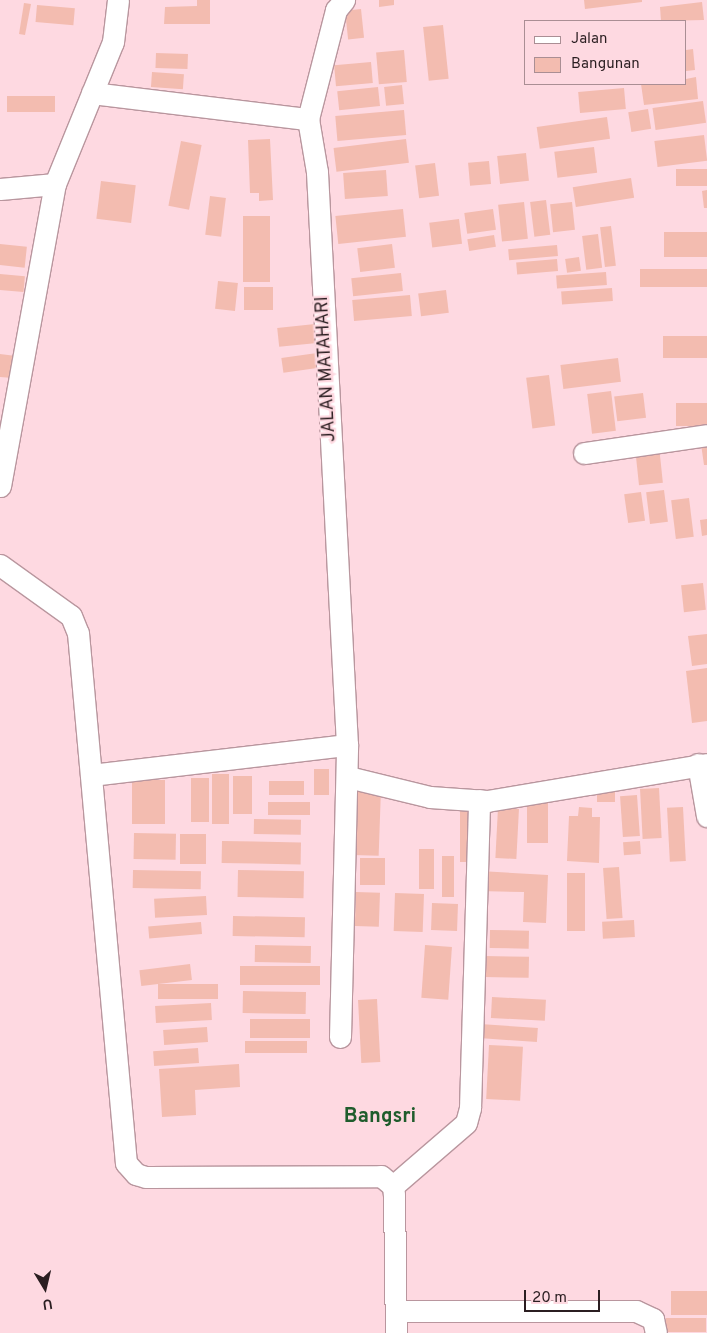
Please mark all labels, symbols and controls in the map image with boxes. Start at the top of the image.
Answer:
legend [524,20,687,85]
text: Jalan [571,30,608,49]
text: Bangunan [571,55,640,74]
street label: JALAN MATAHARI [312,296,342,442]
district label: Bangsri [344,1105,416,1129]
north arrow [20,1263,70,1313]
scale bar [527,1280,603,1312]
text: 20 m [532,1289,567,1308]
text: U [41,1294,54,1312]

